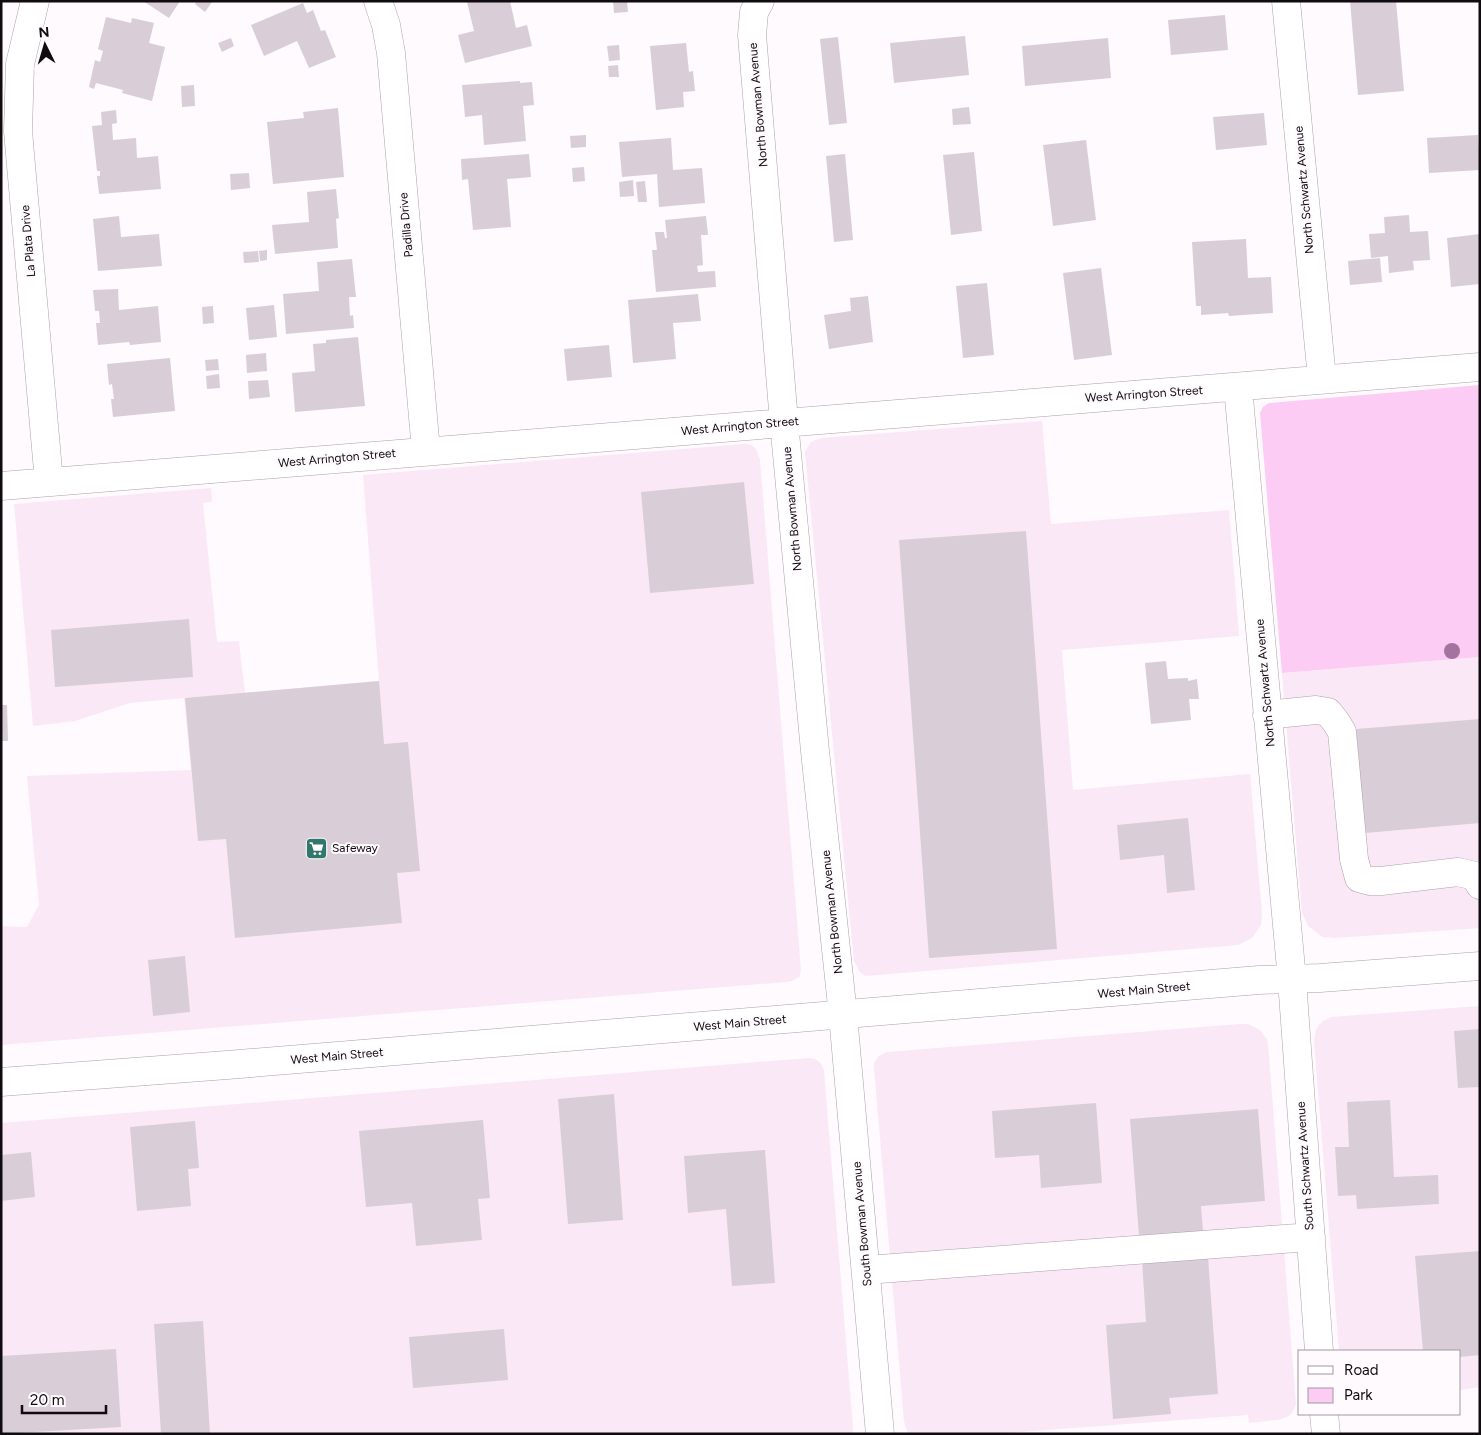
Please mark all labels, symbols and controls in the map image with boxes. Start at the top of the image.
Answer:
north arrow [20,20,70,70]
text: N [38,24,50,41]
street label: North Bowman Avenue [746,42,770,168]
street label: North Schwartz Avenue [1291,125,1317,255]
street label: Padilla Drive [396,192,416,258]
street label: La Plata Drive [18,204,38,278]
street label: West Arrington Street [1085,383,1204,405]
street label: West Arrington Street [681,414,800,438]
street label: West Arrington Street [278,446,397,470]
street label: North Bowman Avenue [780,446,804,572]
street label: North Schwartz Avenue [1252,618,1278,748]
supermarket icon: Safeway [304,836,328,860]
place label: Safeway [332,841,379,855]
street label: North Bowman Avenue [818,849,845,975]
street label: West Main Street [1097,979,1191,1001]
street label: West Main Street [693,1012,787,1034]
street label: West Main Street [290,1045,384,1067]
street label: South Schwartz Avenue [1293,1101,1316,1231]
street label: South Bowman Avenue [850,1161,874,1287]
legend [1298,1350,1461,1415]
text: Road [1344,1361,1379,1379]
scale bar [22,1382,106,1414]
text: Park [1344,1386,1373,1404]
text: 20 m [30,1391,64,1409]

